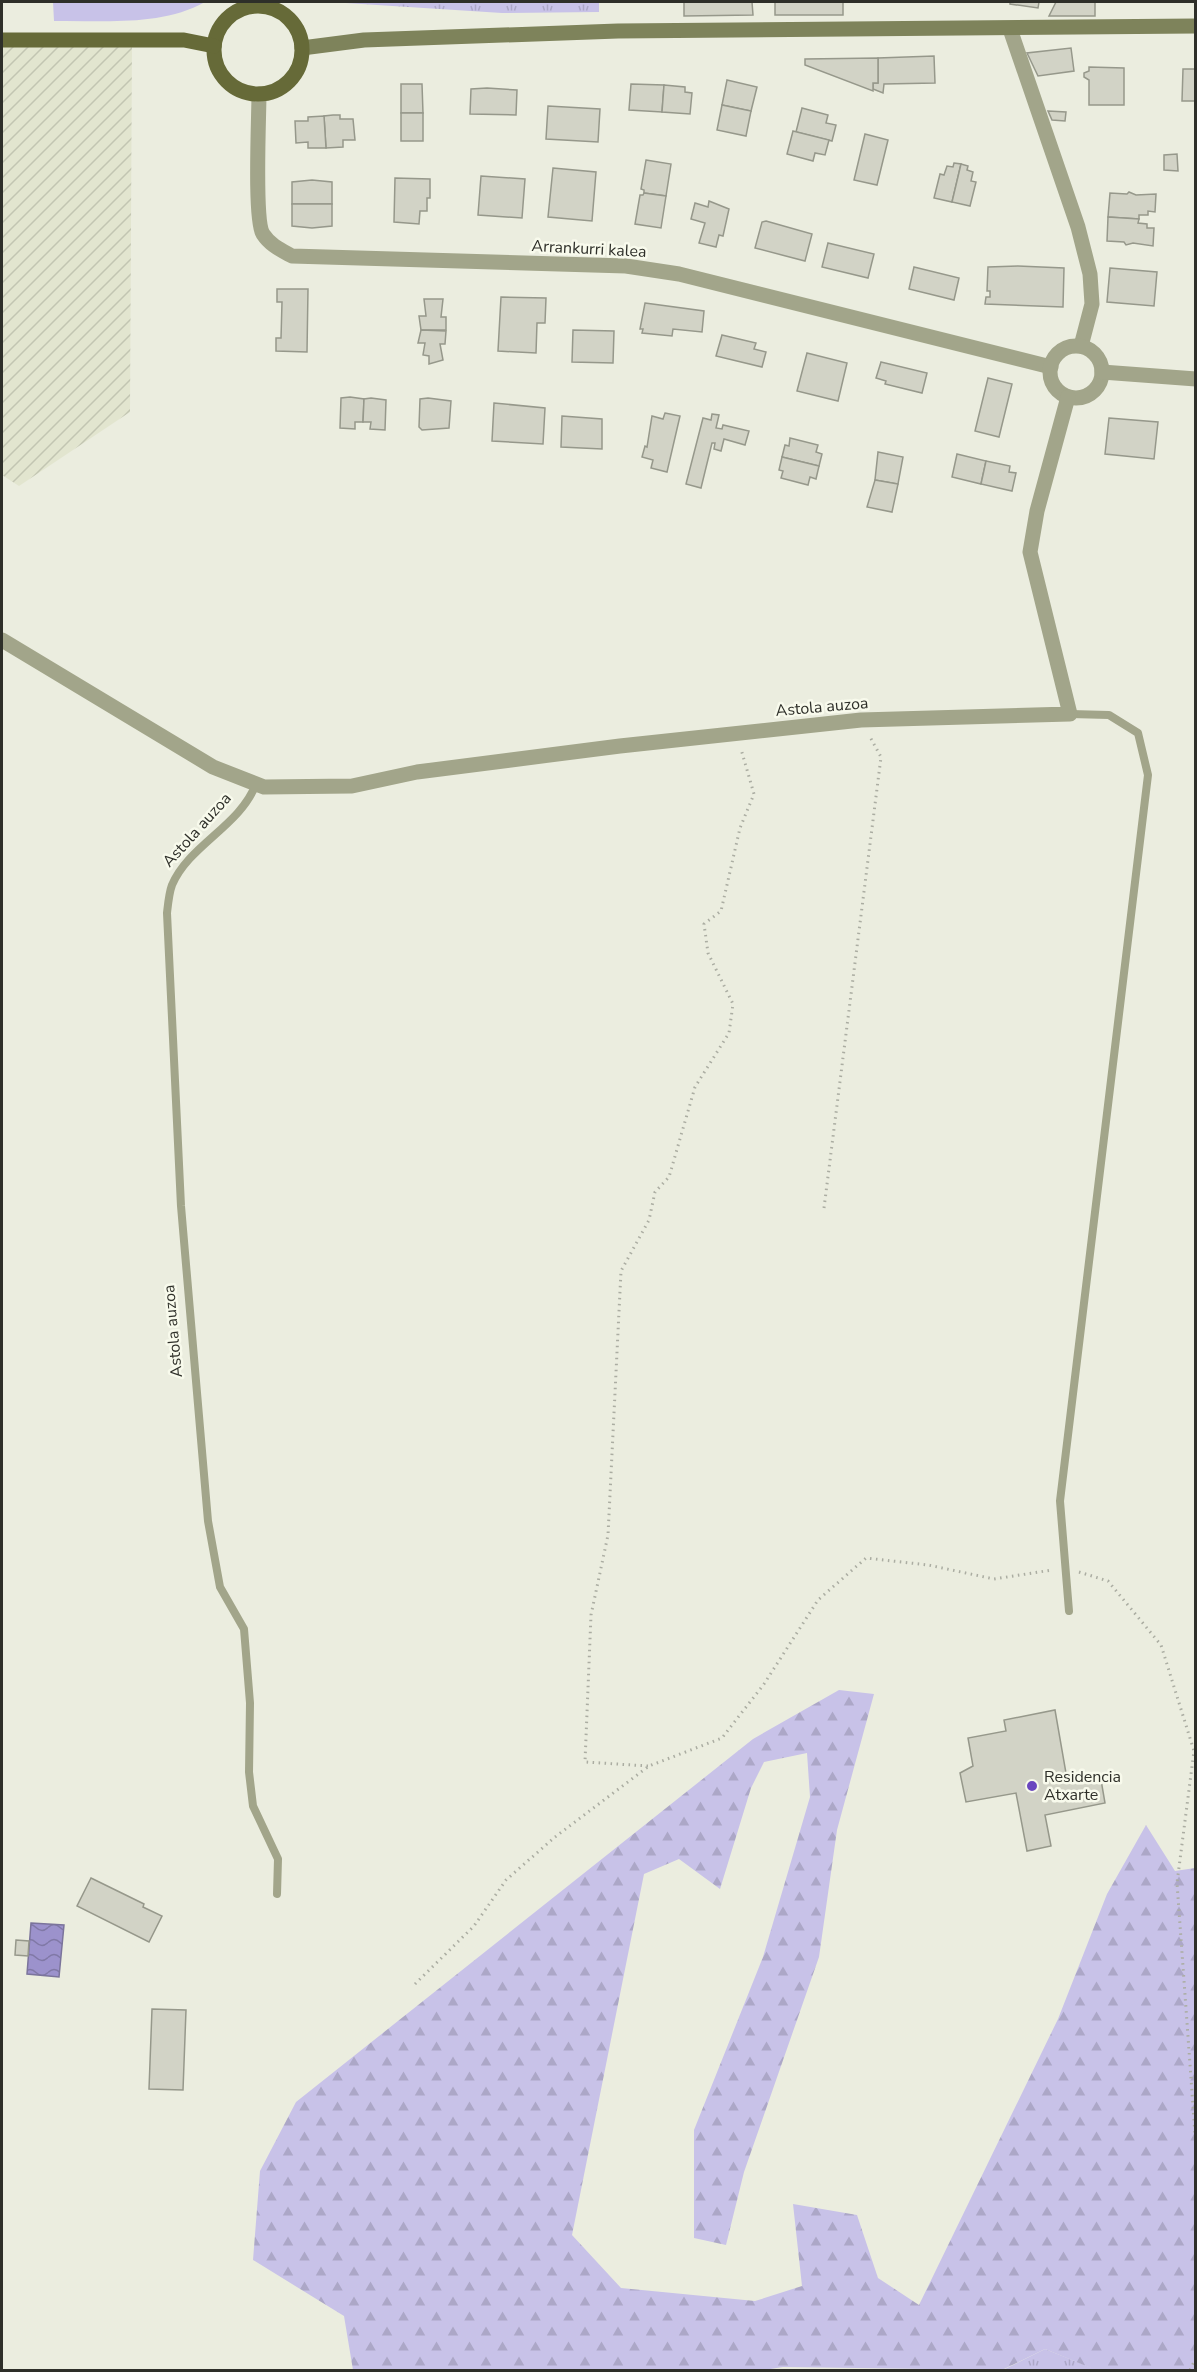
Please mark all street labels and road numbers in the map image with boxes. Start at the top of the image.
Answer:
street label: Arrankurri kalea [531,235,647,263]
street label: Astola auzoa [775,692,869,722]
street label: Astola auzoa [158,788,236,872]
street label: Astola auzoa [158,1284,188,1378]

